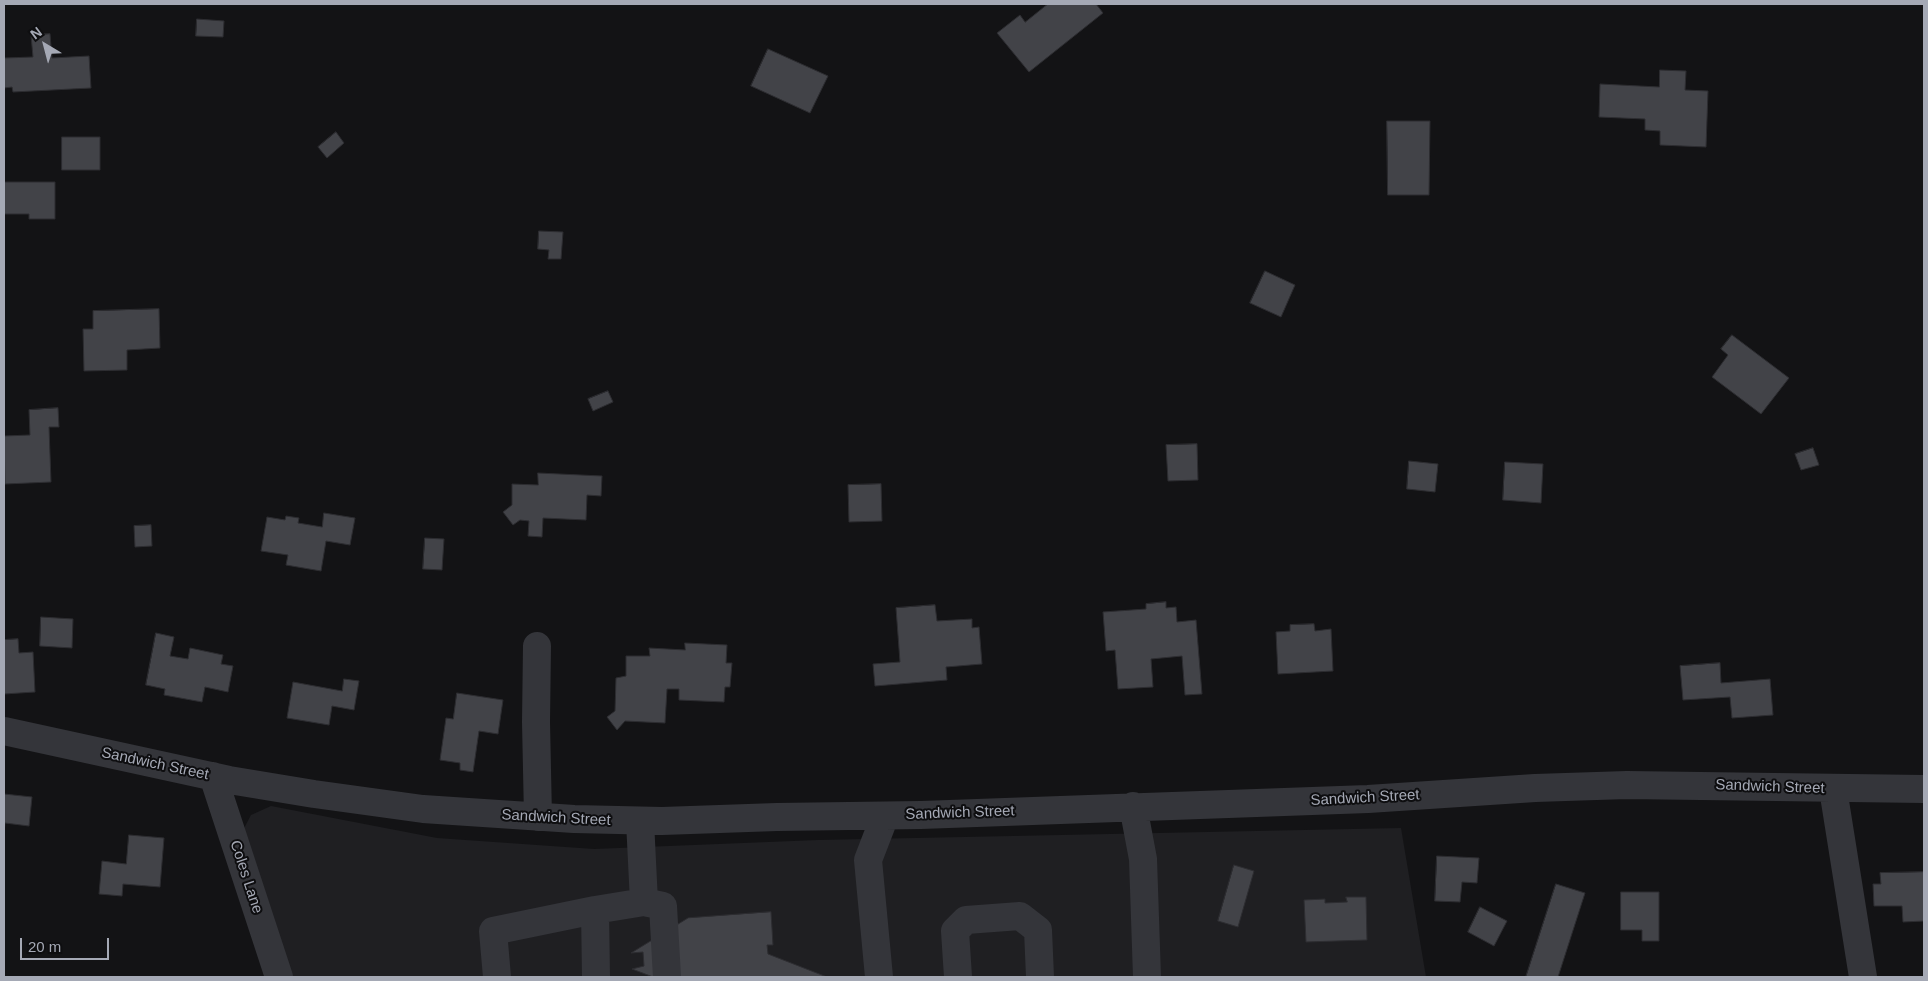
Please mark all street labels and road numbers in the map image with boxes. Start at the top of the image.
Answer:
street label: Sandwich Street [100,744,210,784]
street label: Sandwich Street [1715,776,1825,798]
street label: Sandwich Street [1310,786,1420,810]
street label: Sandwich Street [905,802,1015,824]
street label: Sandwich Street [501,806,611,830]
street label: Coles Lane [226,838,266,916]

